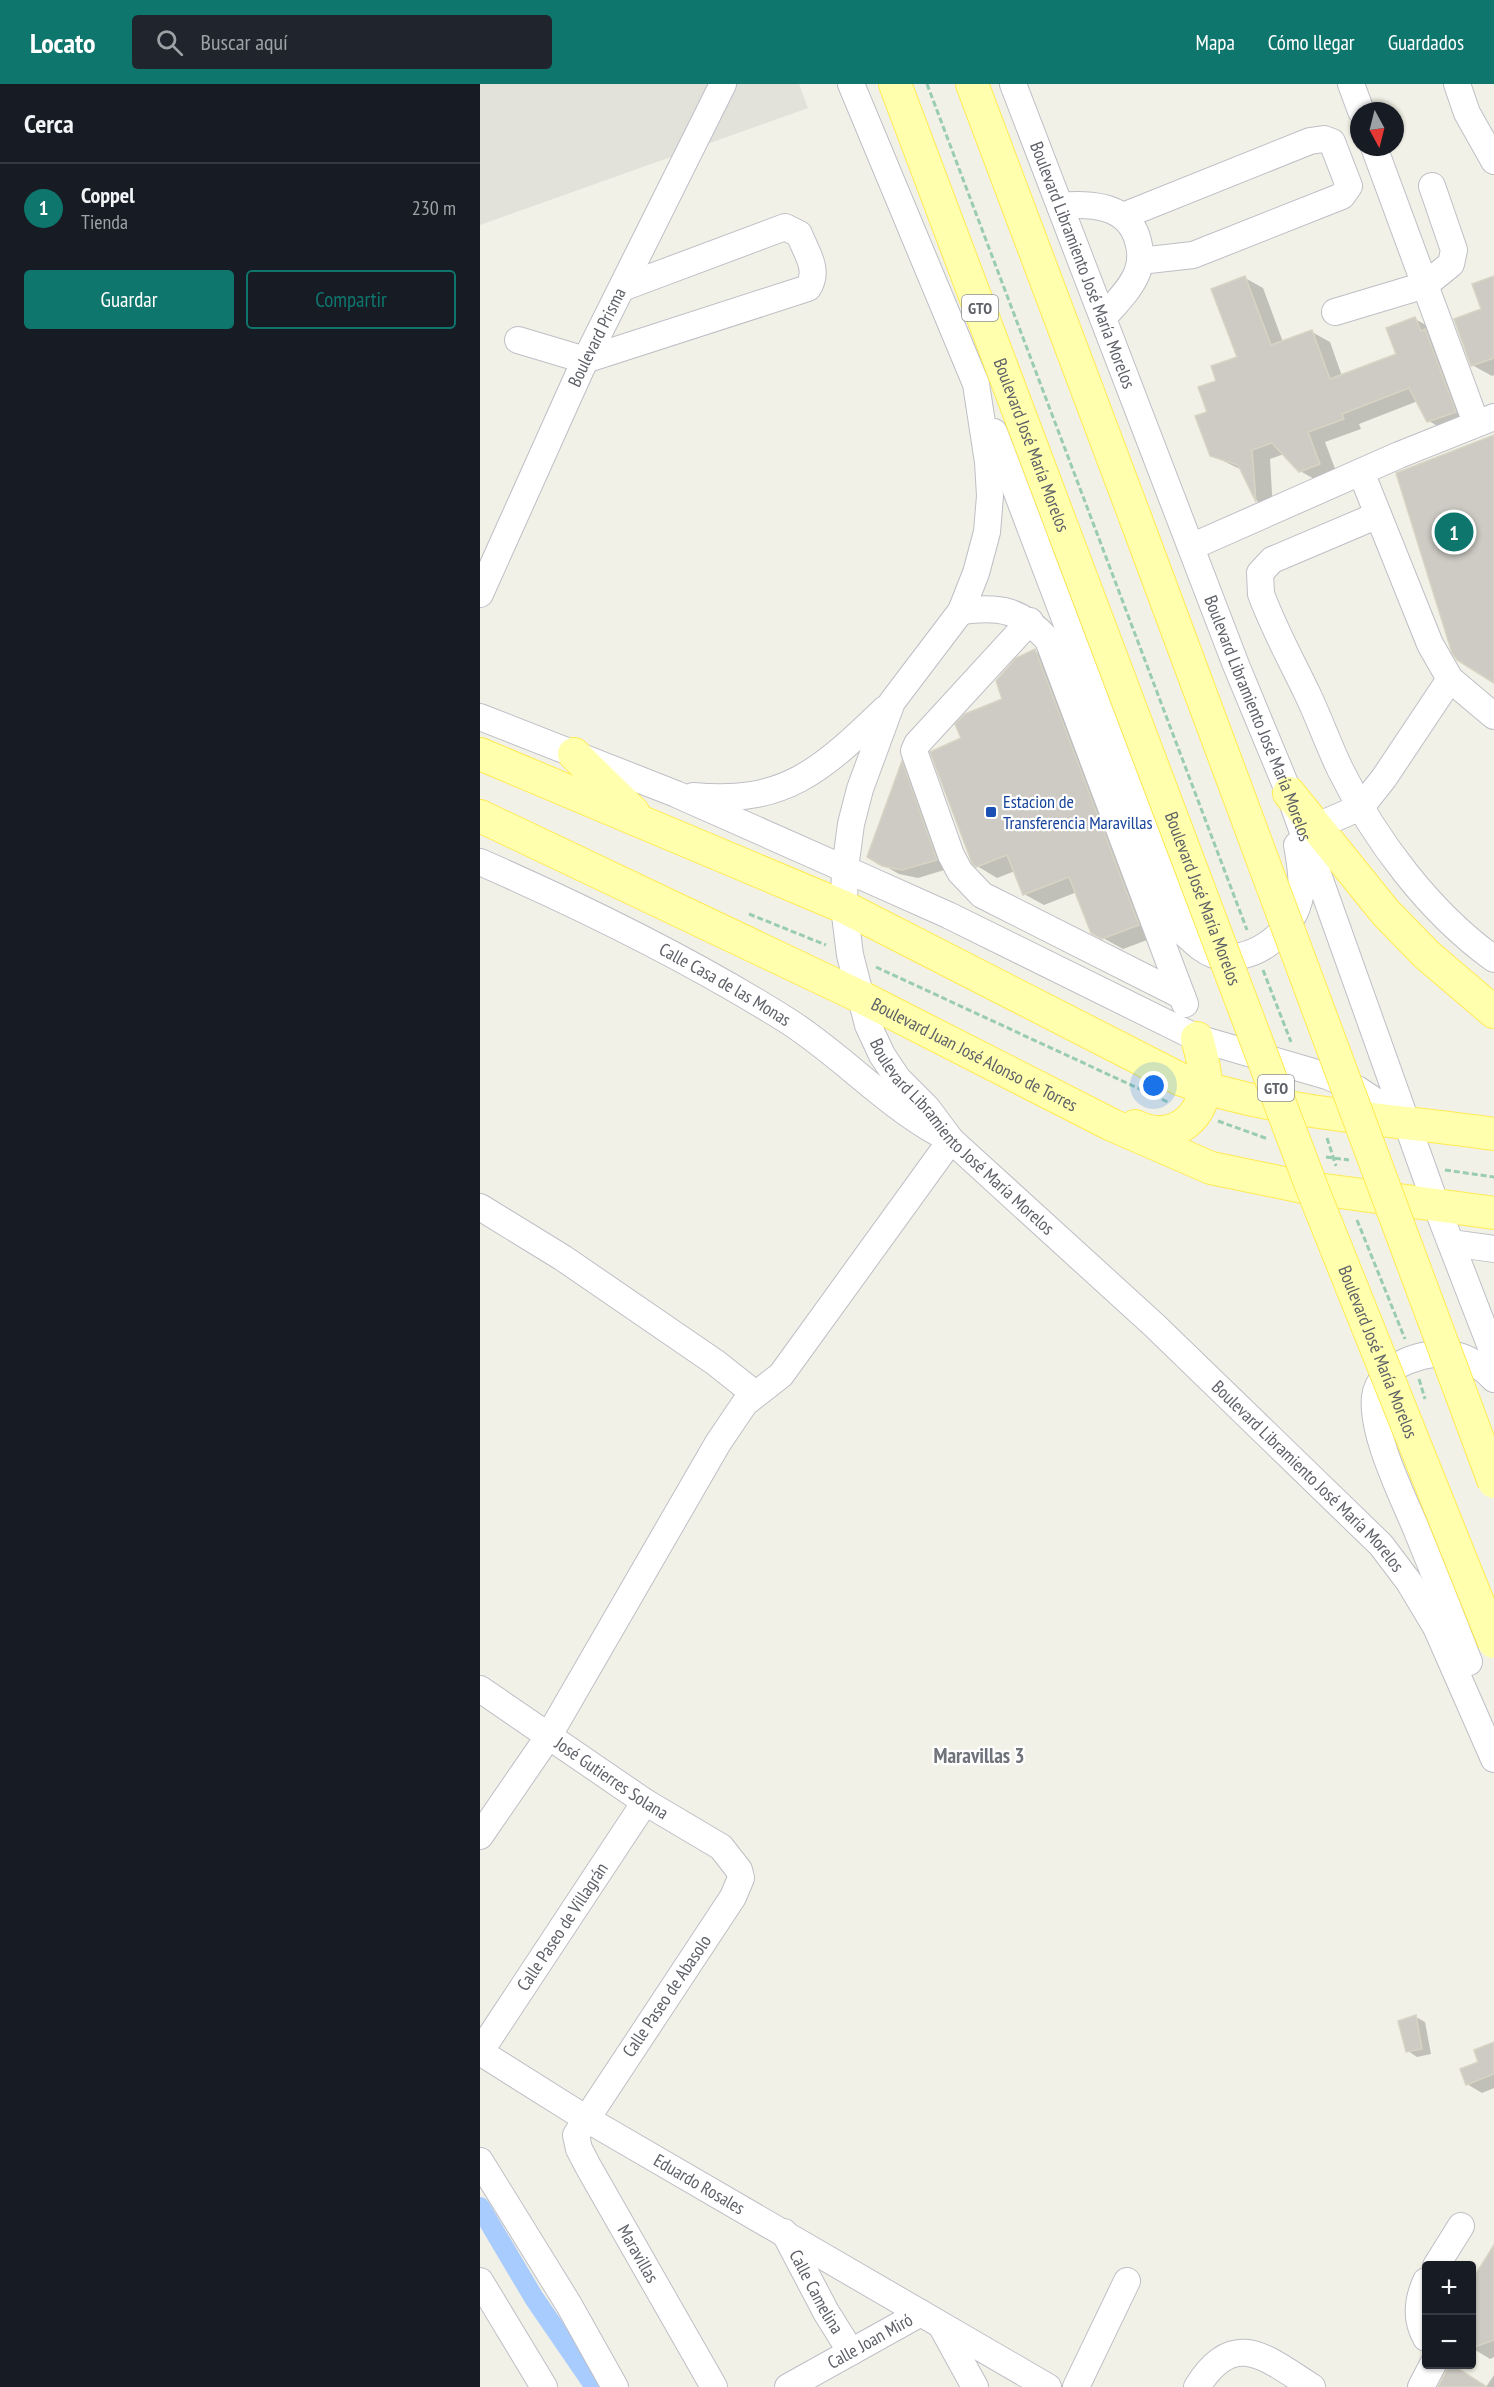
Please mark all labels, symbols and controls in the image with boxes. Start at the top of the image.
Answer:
search box [132,15,552,69]
text: Locato [30,24,96,61]
icon: search [153,26,186,59]
text: Buscar aquí [201,28,288,56]
text: Mapa [1196,29,1235,56]
text: Cómo llegar [1268,29,1355,56]
text: Guardados [1388,29,1464,56]
north arrow [1350,102,1404,156]
text: Cerca [24,107,74,140]
street label: Boulevard Libramiento José María Morelos [1025,138,1141,392]
text: Coppel [81,181,135,209]
text: 1 [39,195,48,221]
text: 230 m [412,195,456,221]
text: Tienda [81,209,128,235]
button: Guardar [24,270,234,329]
button: Compartir [246,270,456,329]
street label: Boulevard Prisma [562,284,631,390]
road number: GTO [962,295,998,321]
street label: Boulevard José María Morelos [988,355,1075,535]
pin: 1 [1434,510,1474,554]
street label: Boulevard Libramiento José María Morelos [1199,592,1317,844]
place label: Estacion de Transferencia Maravillas [1003,790,1153,834]
marker: Estacion de Transferencia Maravillas [984,805,998,819]
street label: Boulevard José María Morelos [1160,808,1246,989]
street label: Calle Casa de las Monas [655,937,795,1031]
street label: Boulevard Juan José Alonso de Torres [868,992,1081,1116]
street label: Boulevard Libramiento José María Morelos [865,1035,1059,1240]
your location [1139,1071,1168,1100]
road number: GTO [1258,1075,1294,1101]
street label: Boulevard José María Morelos [1333,1262,1423,1441]
street label: Boulevard Libramiento José María Morelos [1207,1375,1409,1576]
street label: José Gutierres Solana [550,1731,673,1824]
district label: Maravillas 3 [933,1742,1025,1769]
street label: Calle Paseo de Villagrán [512,1858,613,1995]
street label: Calle Paseo de Abasolo [617,1930,716,2061]
street label: Eduardo Rosales [650,2148,749,2219]
street label: Maravillas [613,2220,664,2287]
street label: Calle Camelina [784,2246,849,2338]
map controls [1422,2261,1476,2369]
button: + [1422,2261,1476,2315]
street label: Calle Joan Miró [823,2308,917,2374]
button: − [1422,2315,1476,2369]

